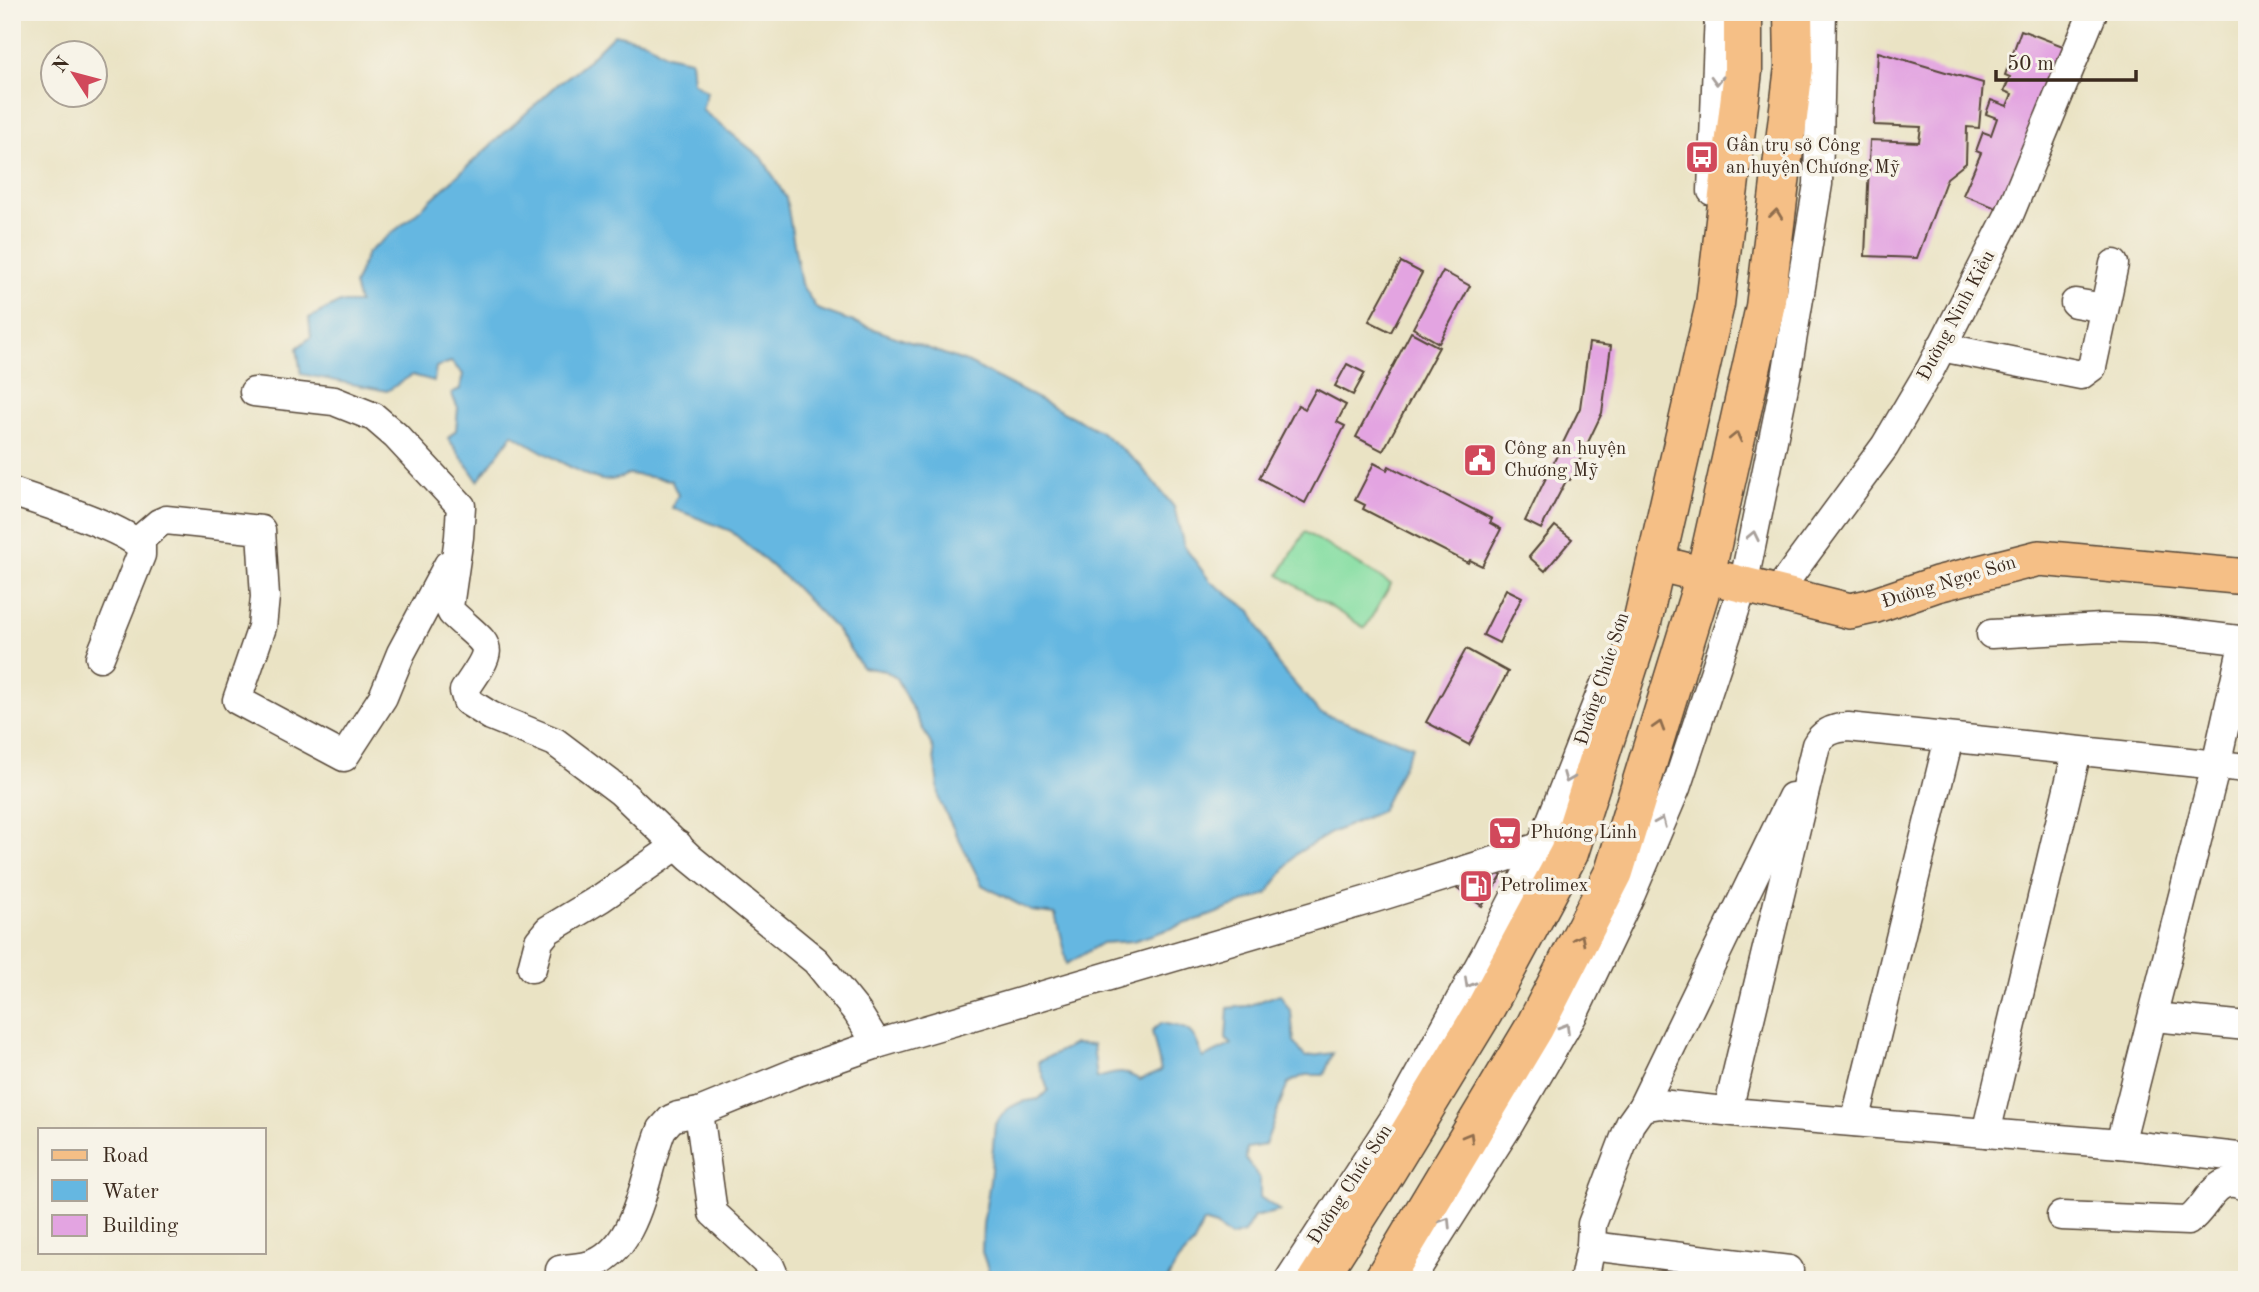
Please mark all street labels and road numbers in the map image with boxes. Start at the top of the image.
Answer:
street label: Đường Ninh Kiều [1912,247,1999,384]
street label: Đường Ngọc Sơn [1880,554,2018,612]
street label: Đường Chúc Sơn [1573,610,1633,748]
street label: Đường Chúc Sơn [1305,1122,1397,1248]

